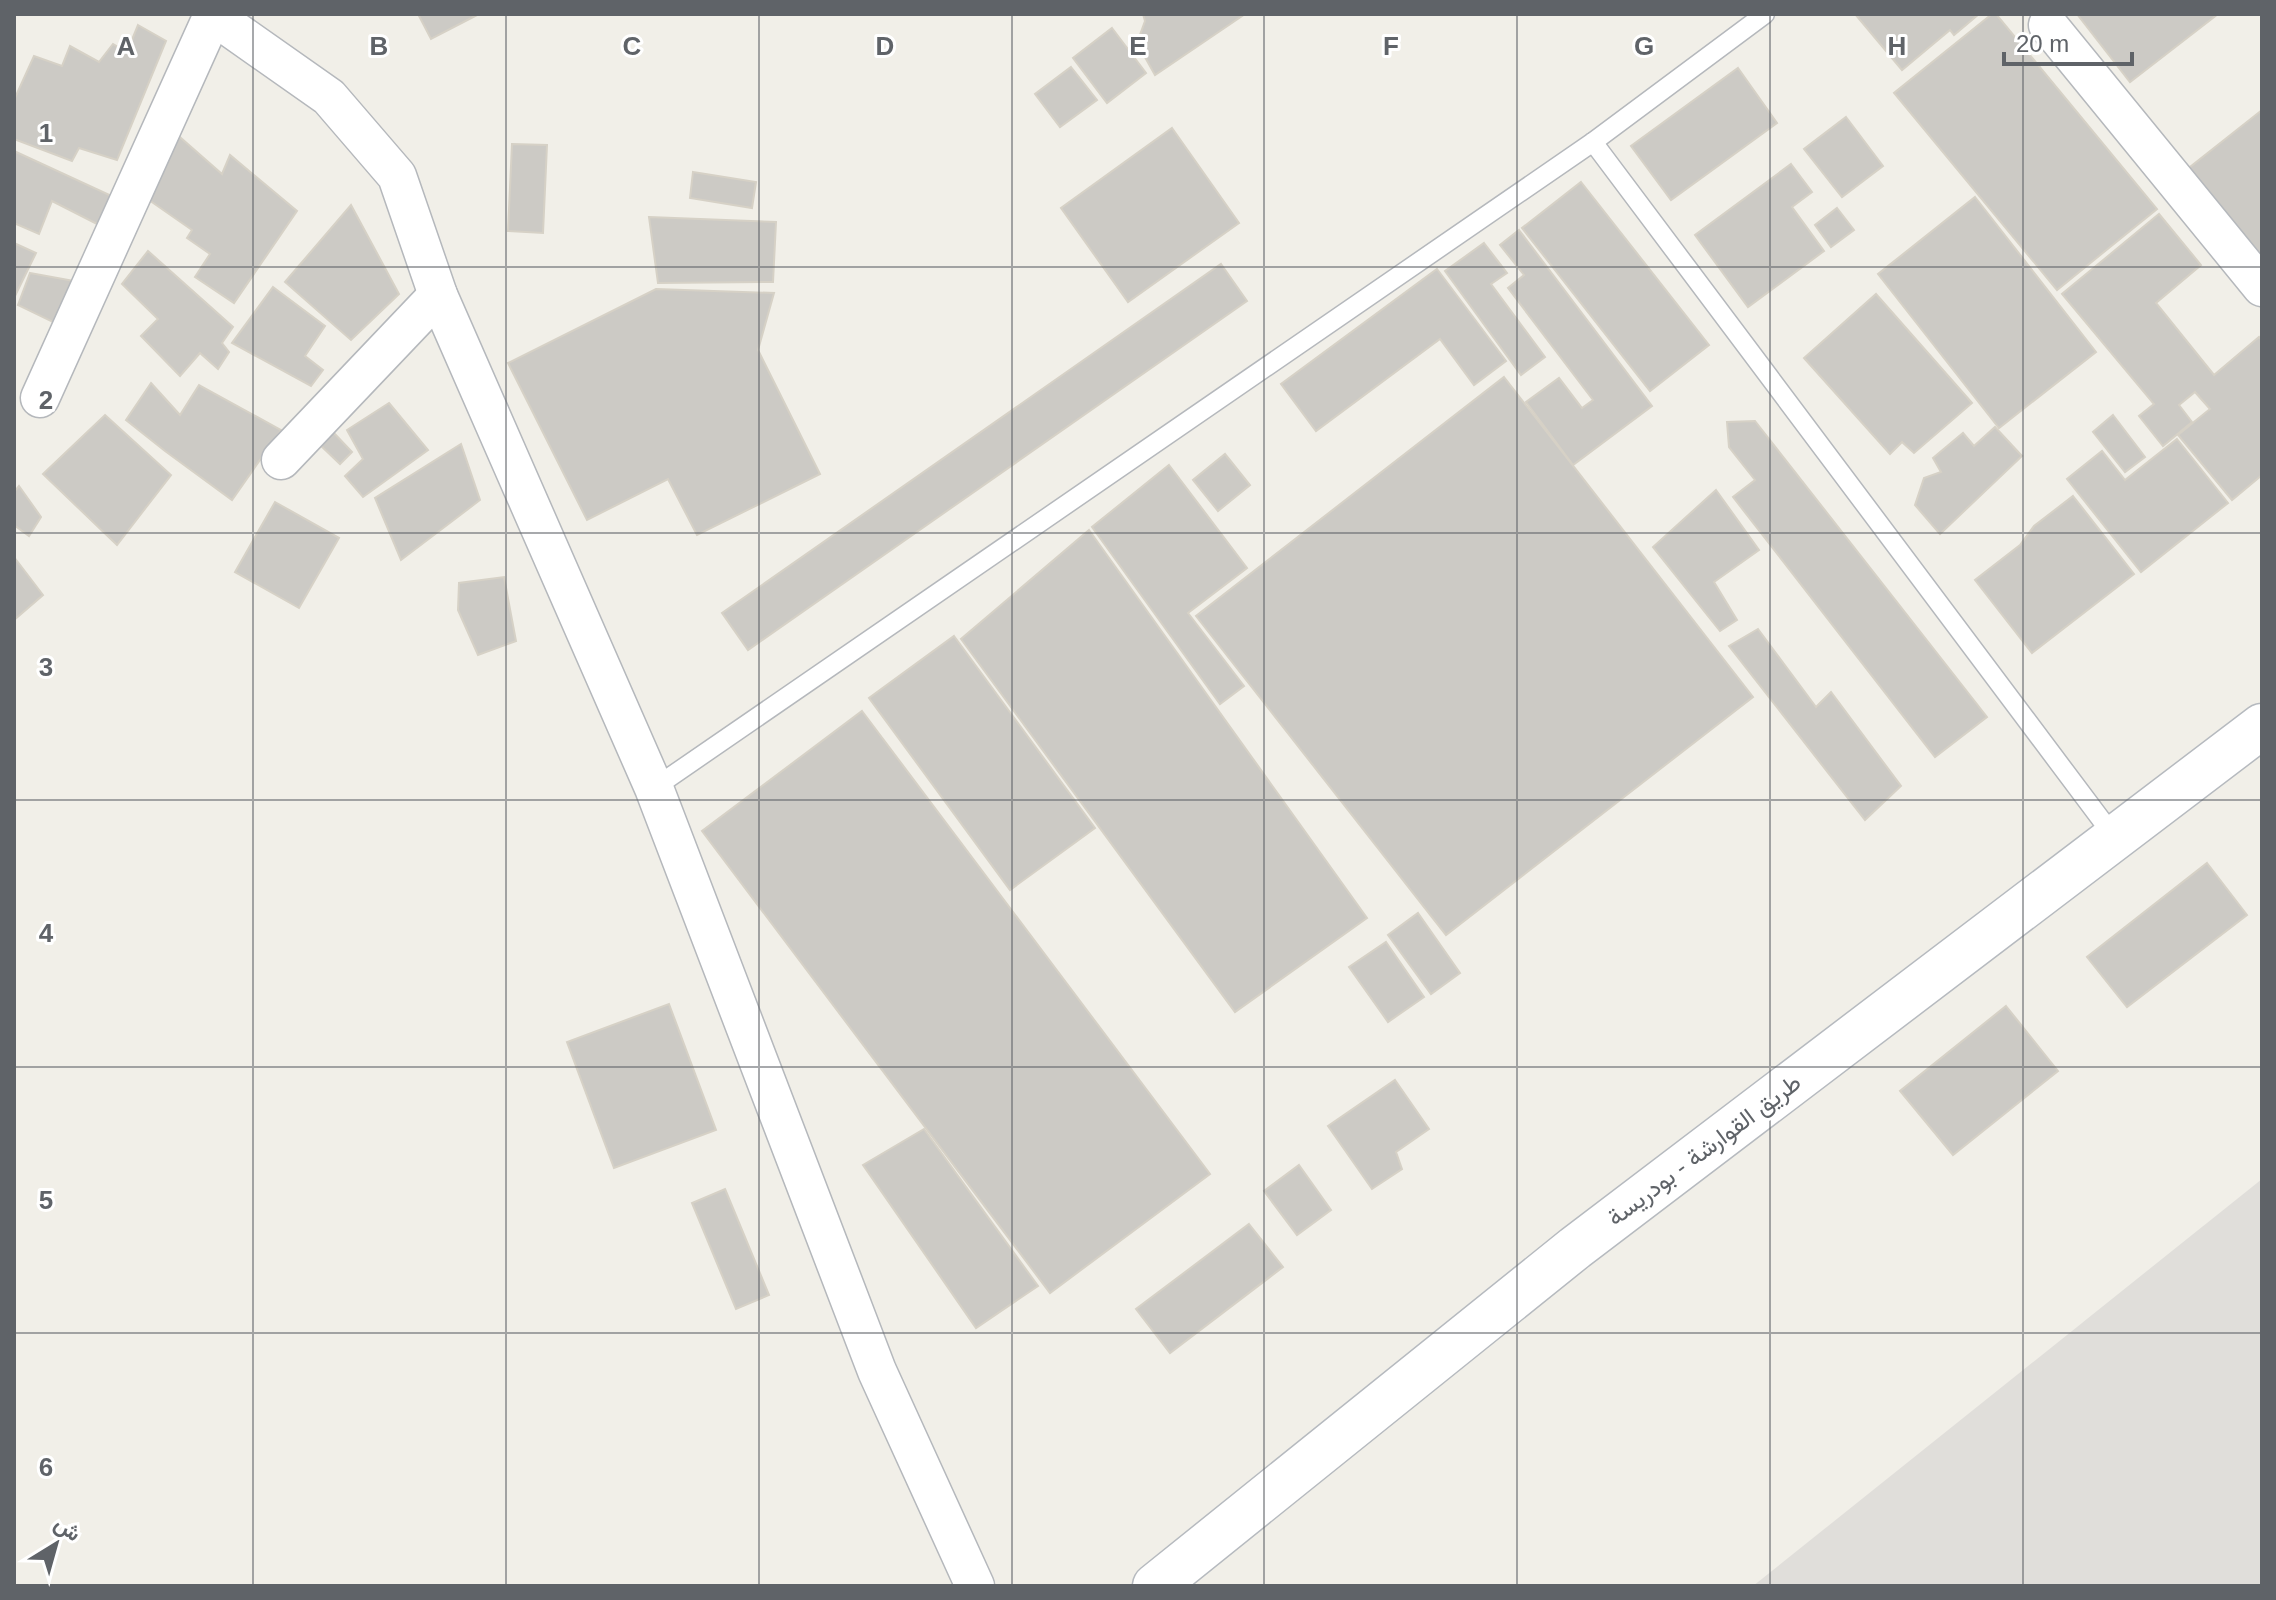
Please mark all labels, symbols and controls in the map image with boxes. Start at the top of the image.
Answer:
scale bar [2004,16,2132,66]
text: 20 m [2016,30,2069,57]
text: A [117,31,136,61]
text: B [370,31,388,61]
text: C [623,31,642,61]
text: D [876,31,894,61]
text: E [1129,31,1147,61]
text: F [1383,31,1399,61]
text: G [1634,31,1654,61]
text: H [1888,31,1906,61]
text: 1 [39,118,53,148]
text: 2 [39,385,53,415]
text: 3 [39,652,53,682]
text: 4 [39,918,54,948]
street label: طريق القوارشة - بودريسة [1602,1068,1807,1233]
text: 5 [39,1185,53,1215]
text: 6 [39,1452,53,1482]
north arrow [16,1504,96,1584]
text: ش [49,1510,86,1547]

